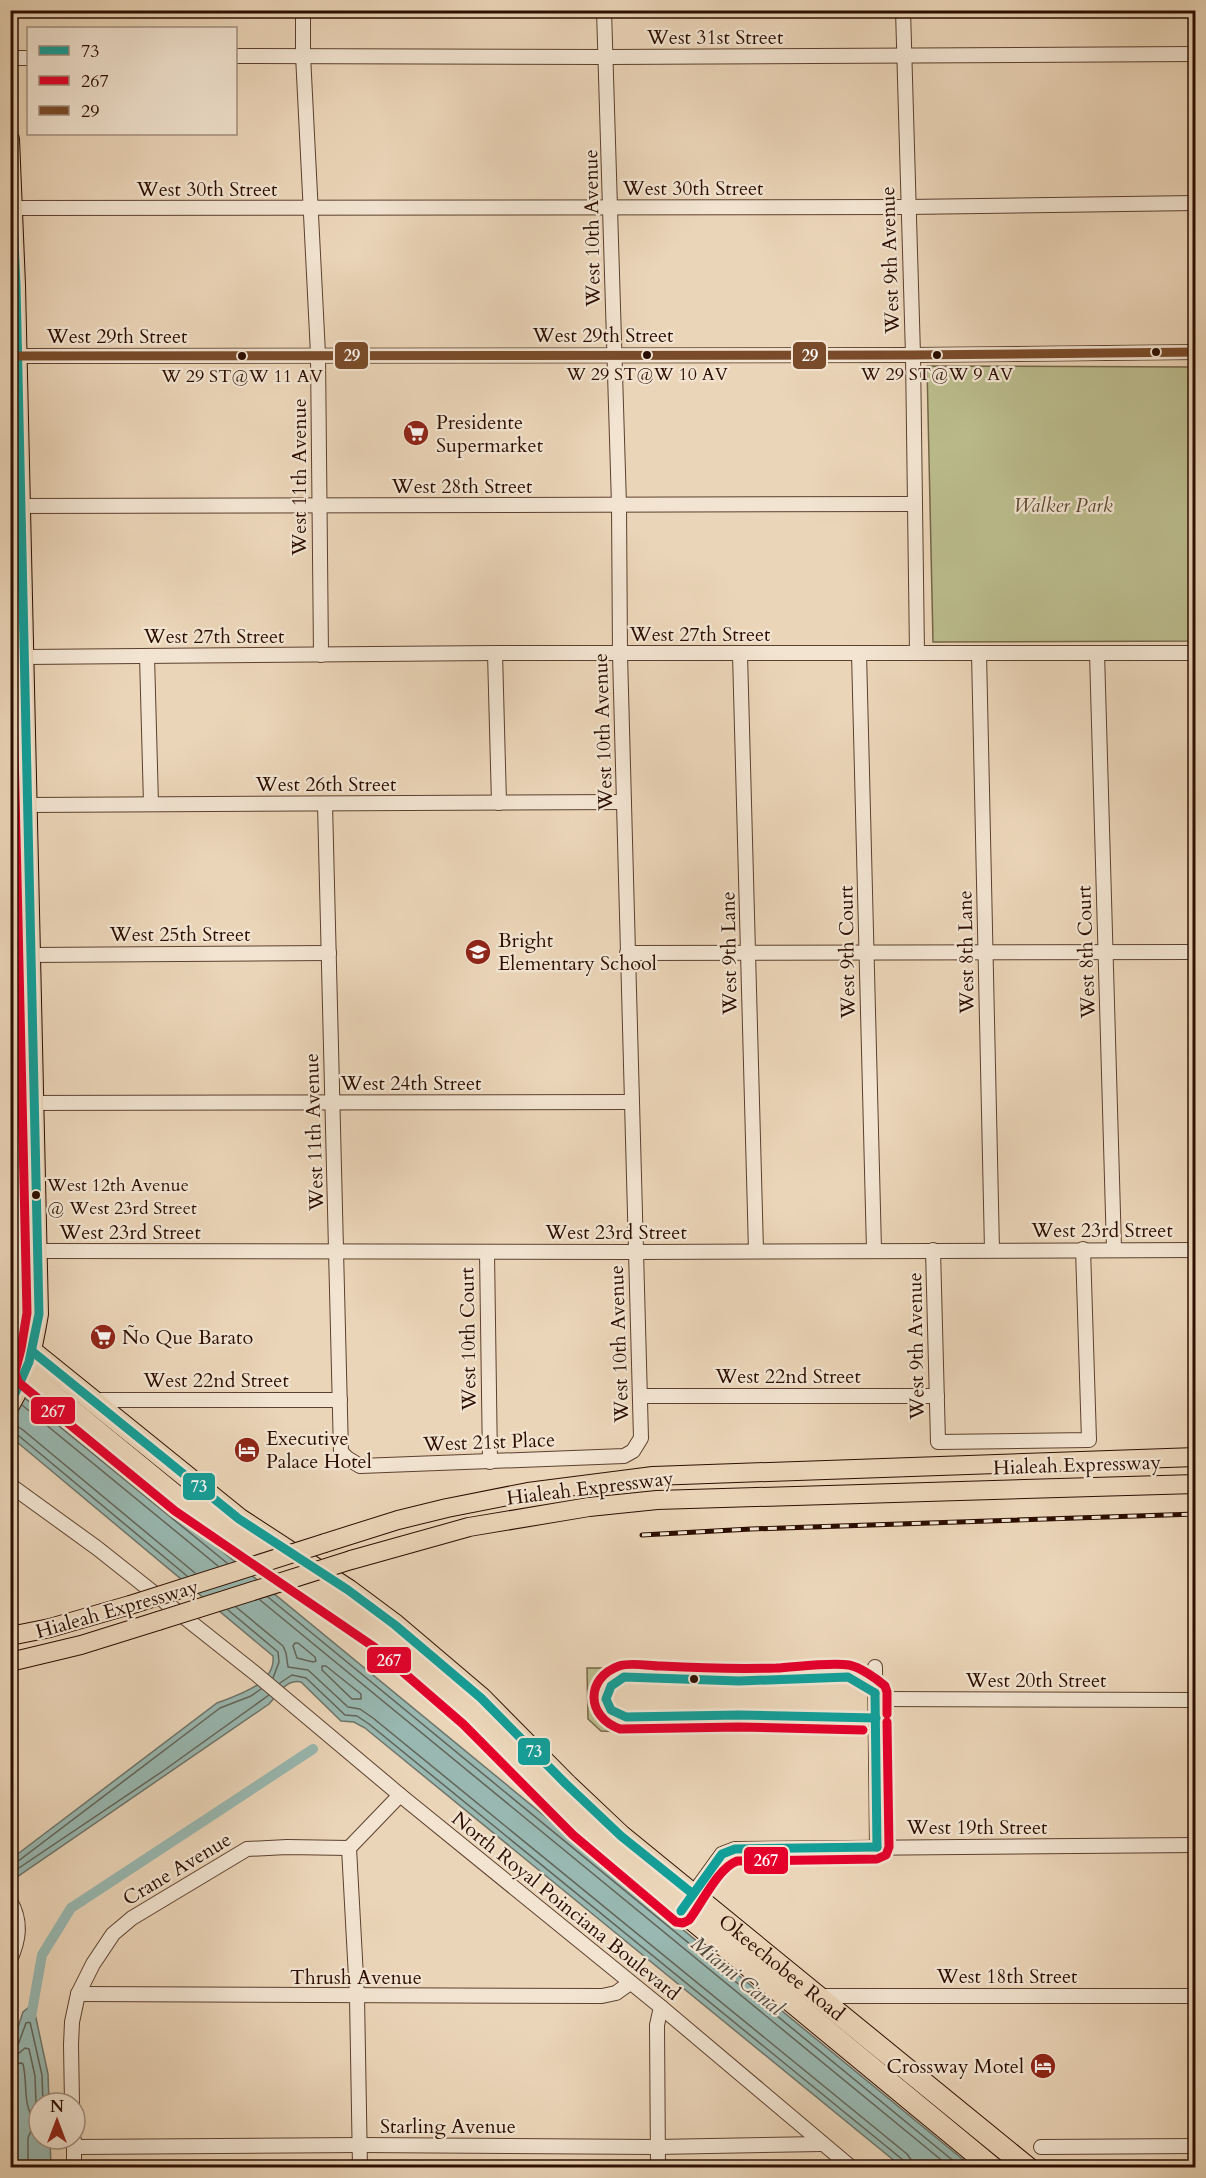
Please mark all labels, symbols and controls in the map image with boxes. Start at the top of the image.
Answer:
street label: West 31st Street [646,24,784,51]
legend [27,27,237,135]
text: 73 [81,39,99,64]
text: 267 [81,69,109,94]
text: 29 [81,99,99,124]
street label: West 10th Avenue [577,149,607,308]
street label: West 30th Street [622,175,764,202]
street label: West 30th Street [136,176,278,203]
street label: West 9th Avenue [874,186,906,335]
street label: West 29th Street [532,322,674,349]
street label: West 29th Street [46,323,188,350]
line badge: 29 [334,341,369,370]
line badge: 29 [792,341,827,370]
text: 29 [344,345,360,367]
text: 29 [802,345,818,367]
unlabelled marker [1150,346,1162,358]
marker: W 29 ST@W 10 AV [641,349,653,361]
marker: W 29 ST@W 9 AV [931,349,943,361]
marker: W 29 ST@W 11 AV [236,350,248,362]
place label: W 29 ST@W 10 AV [565,362,729,387]
place label: W 29 ST@W 9 AV [860,362,1014,387]
place label: W 29 ST@W 11 AV [160,364,324,389]
street label: West 11th Avenue [286,398,313,557]
place label: Presidente Supermarket [436,409,544,459]
supermarket icon: Presidente Supermarket [401,418,431,448]
street label: West 28th Street [391,473,533,500]
park label: Walker Park [1013,492,1113,519]
street label: West 27th Street [629,621,771,648]
street label: West 27th Street [143,623,285,650]
street label: West 10th Avenue [587,653,619,812]
street label: West 26th Street [255,771,397,798]
street label: West 8th Court [1070,884,1102,1020]
street label: West 9th Court [832,885,862,1020]
street label: West 8th Lane [951,890,981,1015]
street label: West 9th Lane [714,891,744,1016]
street label: West 25th Street [109,921,251,948]
place label: Bright Elementary School [498,927,657,977]
school or university icon: Bright Elementary School [463,937,493,967]
street label: West 11th Avenue [298,1053,330,1212]
street label: West 24th Street [340,1070,482,1097]
place label: West 12th Avenue @ West 23rd Street [46,1173,197,1221]
marker: West 12th Avenue @ West 23rd Street [30,1189,42,1201]
street label: West 23rd Street [1030,1217,1173,1244]
street label: West 23rd Street [58,1219,201,1246]
street label: West 23rd Street [544,1219,687,1246]
street label: West 10th Avenue [603,1265,635,1424]
street label: West 10th Court [453,1266,483,1412]
street label: West 9th Avenue [901,1272,931,1421]
supermarket icon: Ño Que Barato [88,1322,118,1352]
place label: Ño Que Barato [122,1324,253,1351]
street label: West 22nd Street [714,1363,861,1390]
street label: West 22nd Street [142,1367,289,1394]
line badge: 267 [30,1396,76,1425]
text: 267 [41,1401,65,1423]
place label: Executive Palace Hotel [266,1425,372,1475]
street label: West 21st Place [421,1426,556,1458]
hotel icon: Executive Palace Hotel [232,1435,262,1465]
street label: Hialeah Expressway [993,1449,1162,1481]
street label: Hialeah Expressway [505,1464,675,1512]
line badge: 73 [182,1472,216,1501]
text: 73 [191,1476,207,1498]
street label: Hialeah Expressway [32,1573,202,1645]
line badge: 267 [366,1646,412,1674]
text: 267 [377,1650,401,1672]
street label: West 20th Street [965,1667,1107,1694]
unlabelled marker [688,1673,700,1685]
line badge: 73 [517,1737,551,1766]
text: 73 [526,1741,542,1763]
street label: North Royal Poinciana Boulevard [446,1805,686,2007]
street label: West 19th Street [906,1814,1048,1841]
street label: Crane Avenue [118,1826,236,1912]
line badge: 267 [743,1846,789,1875]
text: 267 [754,1850,778,1872]
street label: Okeechobee Road [713,1908,851,2027]
water label: Miami Canal [684,1930,791,2023]
street label: West 18th Street [936,1963,1078,1990]
street label: Thrush Avenue [290,1964,422,1991]
hotel icon: Crossway Motel [1028,2051,1058,2081]
place label: Crossway Motel [886,2053,1024,2080]
north arrow [27,2091,87,2151]
text: N [50,2096,64,2118]
street label: Starling Avenue [380,2113,516,2140]

